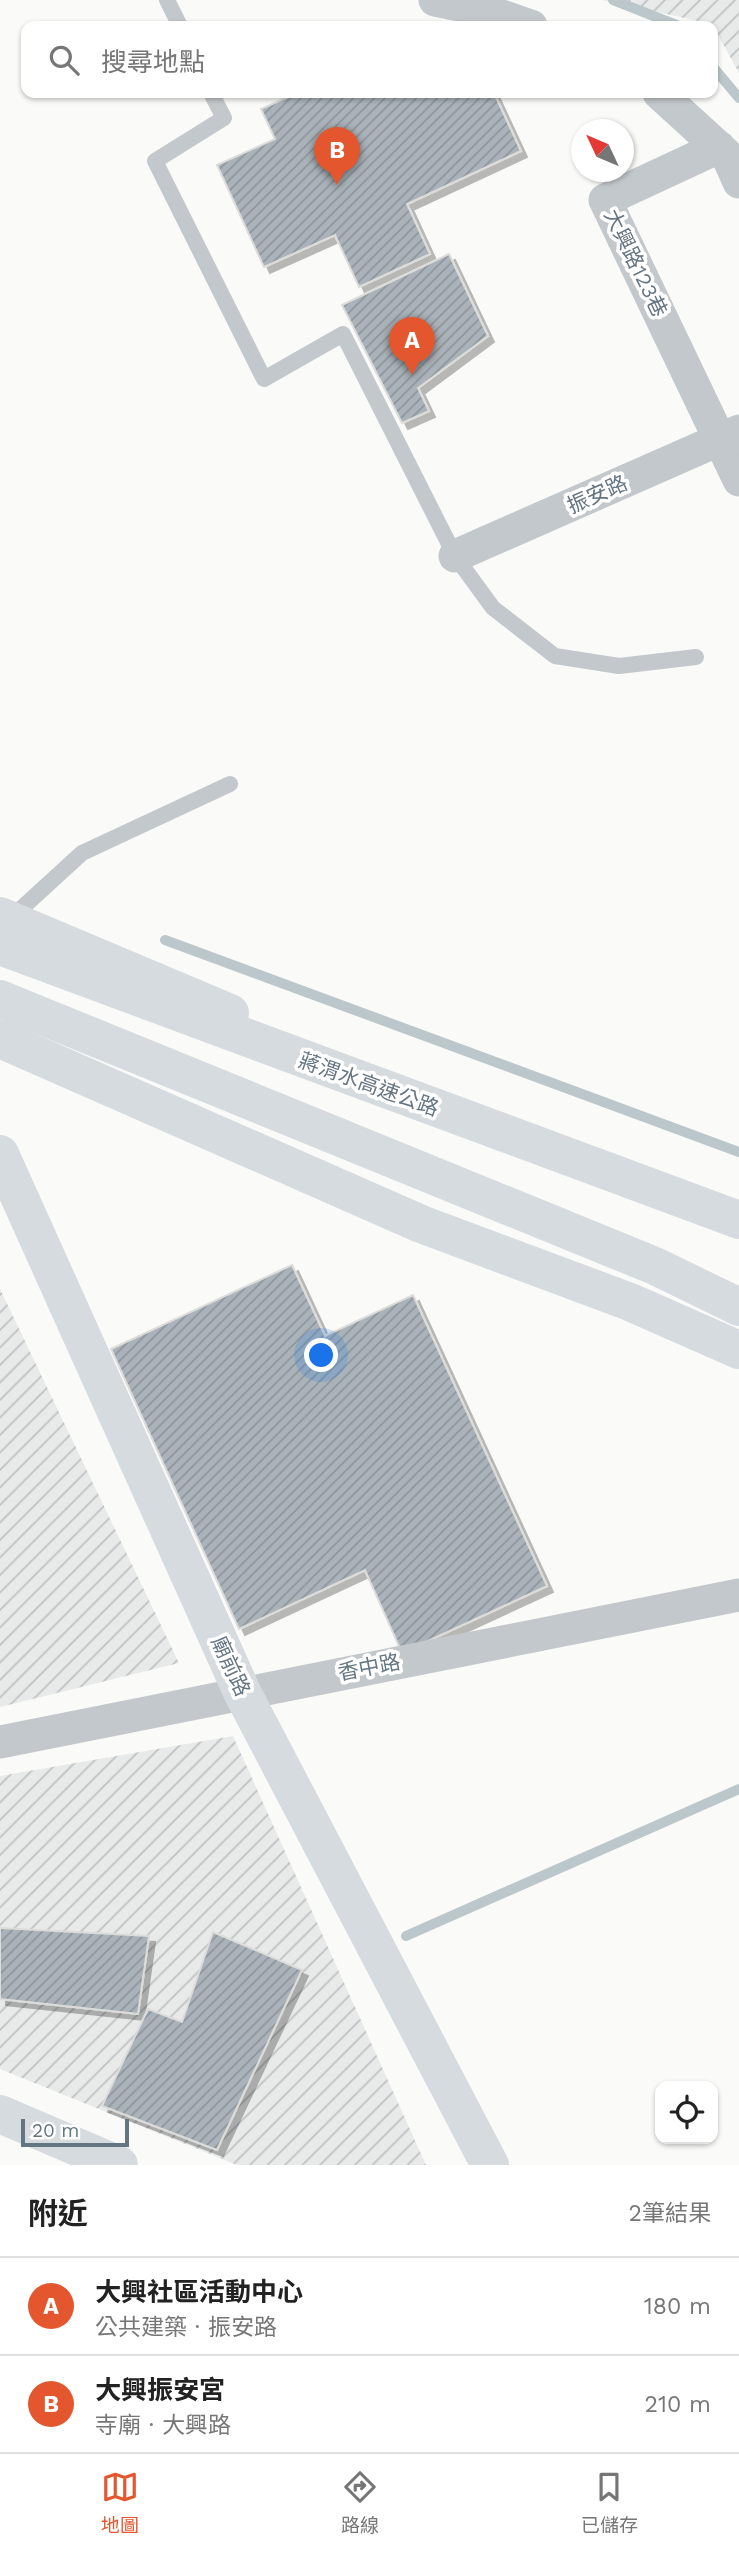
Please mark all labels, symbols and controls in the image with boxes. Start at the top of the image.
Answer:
search box [21,21,718,98]
icon: search [45,41,83,79]
text: 搜尋地點 [101,47,205,77]
north arrow [571,119,634,182]
pin: B [314,127,360,185]
street label: 大興路123巷 [599,205,673,321]
pin: A [389,317,435,375]
street label: 振安路 [563,470,631,518]
street label: 蔣渭水高速公路 [296,1047,442,1121]
your location [304,1338,338,1372]
street label: 廟前路 [206,1632,256,1700]
street label: 香中路 [336,1649,402,1685]
map controls [655,2081,718,2144]
button: locate [655,2081,718,2144]
scale bar [21,2116,130,2148]
text: 20 m [32,2119,79,2142]
text: 附近 [28,2196,88,2231]
text: 2筆結果 [629,2200,711,2227]
text: 大興社區活動中心 [95,2277,303,2307]
text: A [43,2293,59,2320]
text: 180 m [644,2293,711,2320]
text: 公共建築 · 振安路 [95,2314,277,2341]
text: 大興振安宮 [95,2375,225,2405]
text: B [43,2391,59,2418]
text: 210 m [645,2391,711,2418]
text: 寺廟 · 大興路 [95,2412,231,2439]
tab: 地圖 [101,2468,139,2537]
tab: 路線 [341,2468,379,2537]
tab: 已儲存 [581,2468,638,2537]

